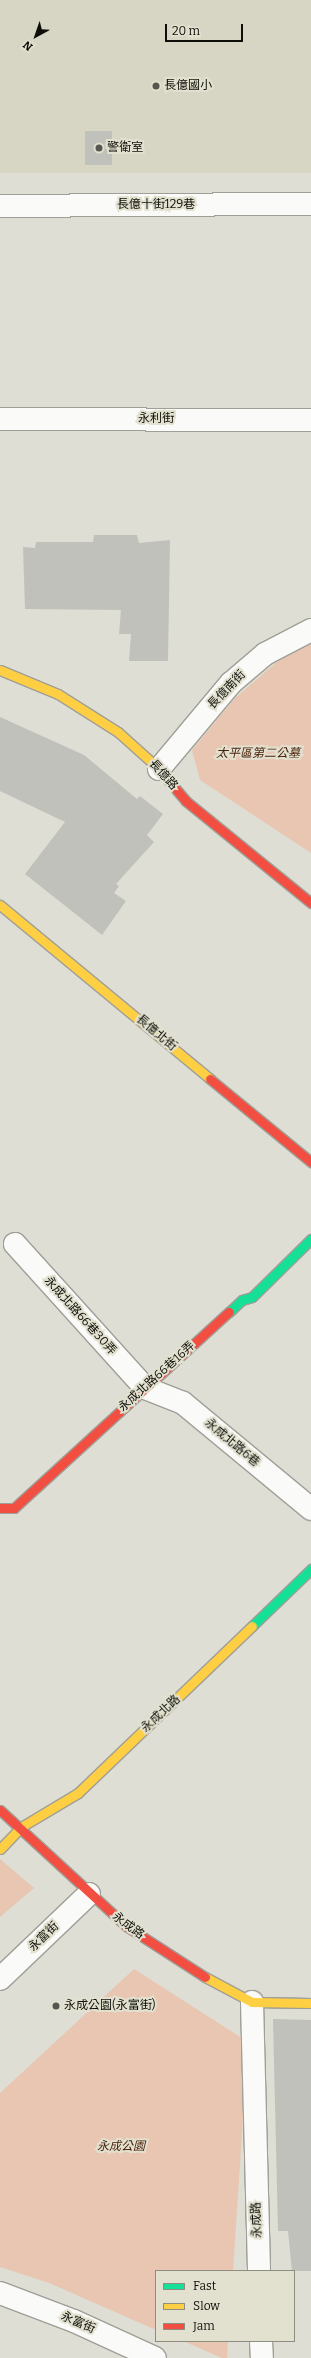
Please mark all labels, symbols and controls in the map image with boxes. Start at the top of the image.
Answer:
north arrow [16,16,56,56]
scale bar [167,16,245,42]
text: 20 m [172,24,200,38]
text: N [21,38,35,53]
place label: 長億國小 [164,79,212,93]
marker: 長億國小 [151,81,161,91]
place label: 警衛室 [107,141,143,155]
marker: 警衛室 [94,143,104,153]
street label: 長億十街129巷 [117,198,195,212]
street label: 永利街 [138,412,174,426]
street label: 長億南街 [205,668,249,712]
park label: 太平區第二公墓 [216,747,300,761]
street label: 長億路 [146,757,180,793]
street label: 長億北街 [133,1012,179,1054]
street label: 永成北路66巷30弄 [41,1274,119,1358]
street label: 永成北路66巷16弄 [116,1339,198,1415]
street label: 永成北路6巷 [202,1416,262,1470]
street label: 永成北路 [139,1692,183,1736]
street label: 永成路 [109,1909,147,1943]
street label: 永富街 [26,1919,62,1955]
place label: 永成公園(永富街) [64,1999,155,2013]
marker: 永成公園(永富街) [51,2001,61,2011]
park label: 永成公園 [97,2140,145,2154]
street label: 永成路 [249,2202,265,2238]
legend [155,2270,295,2342]
text: Fast [193,2279,216,2293]
text: Slow [193,2299,220,2313]
street label: 永富街 [59,2309,97,2337]
text: Jam [193,2319,215,2333]

